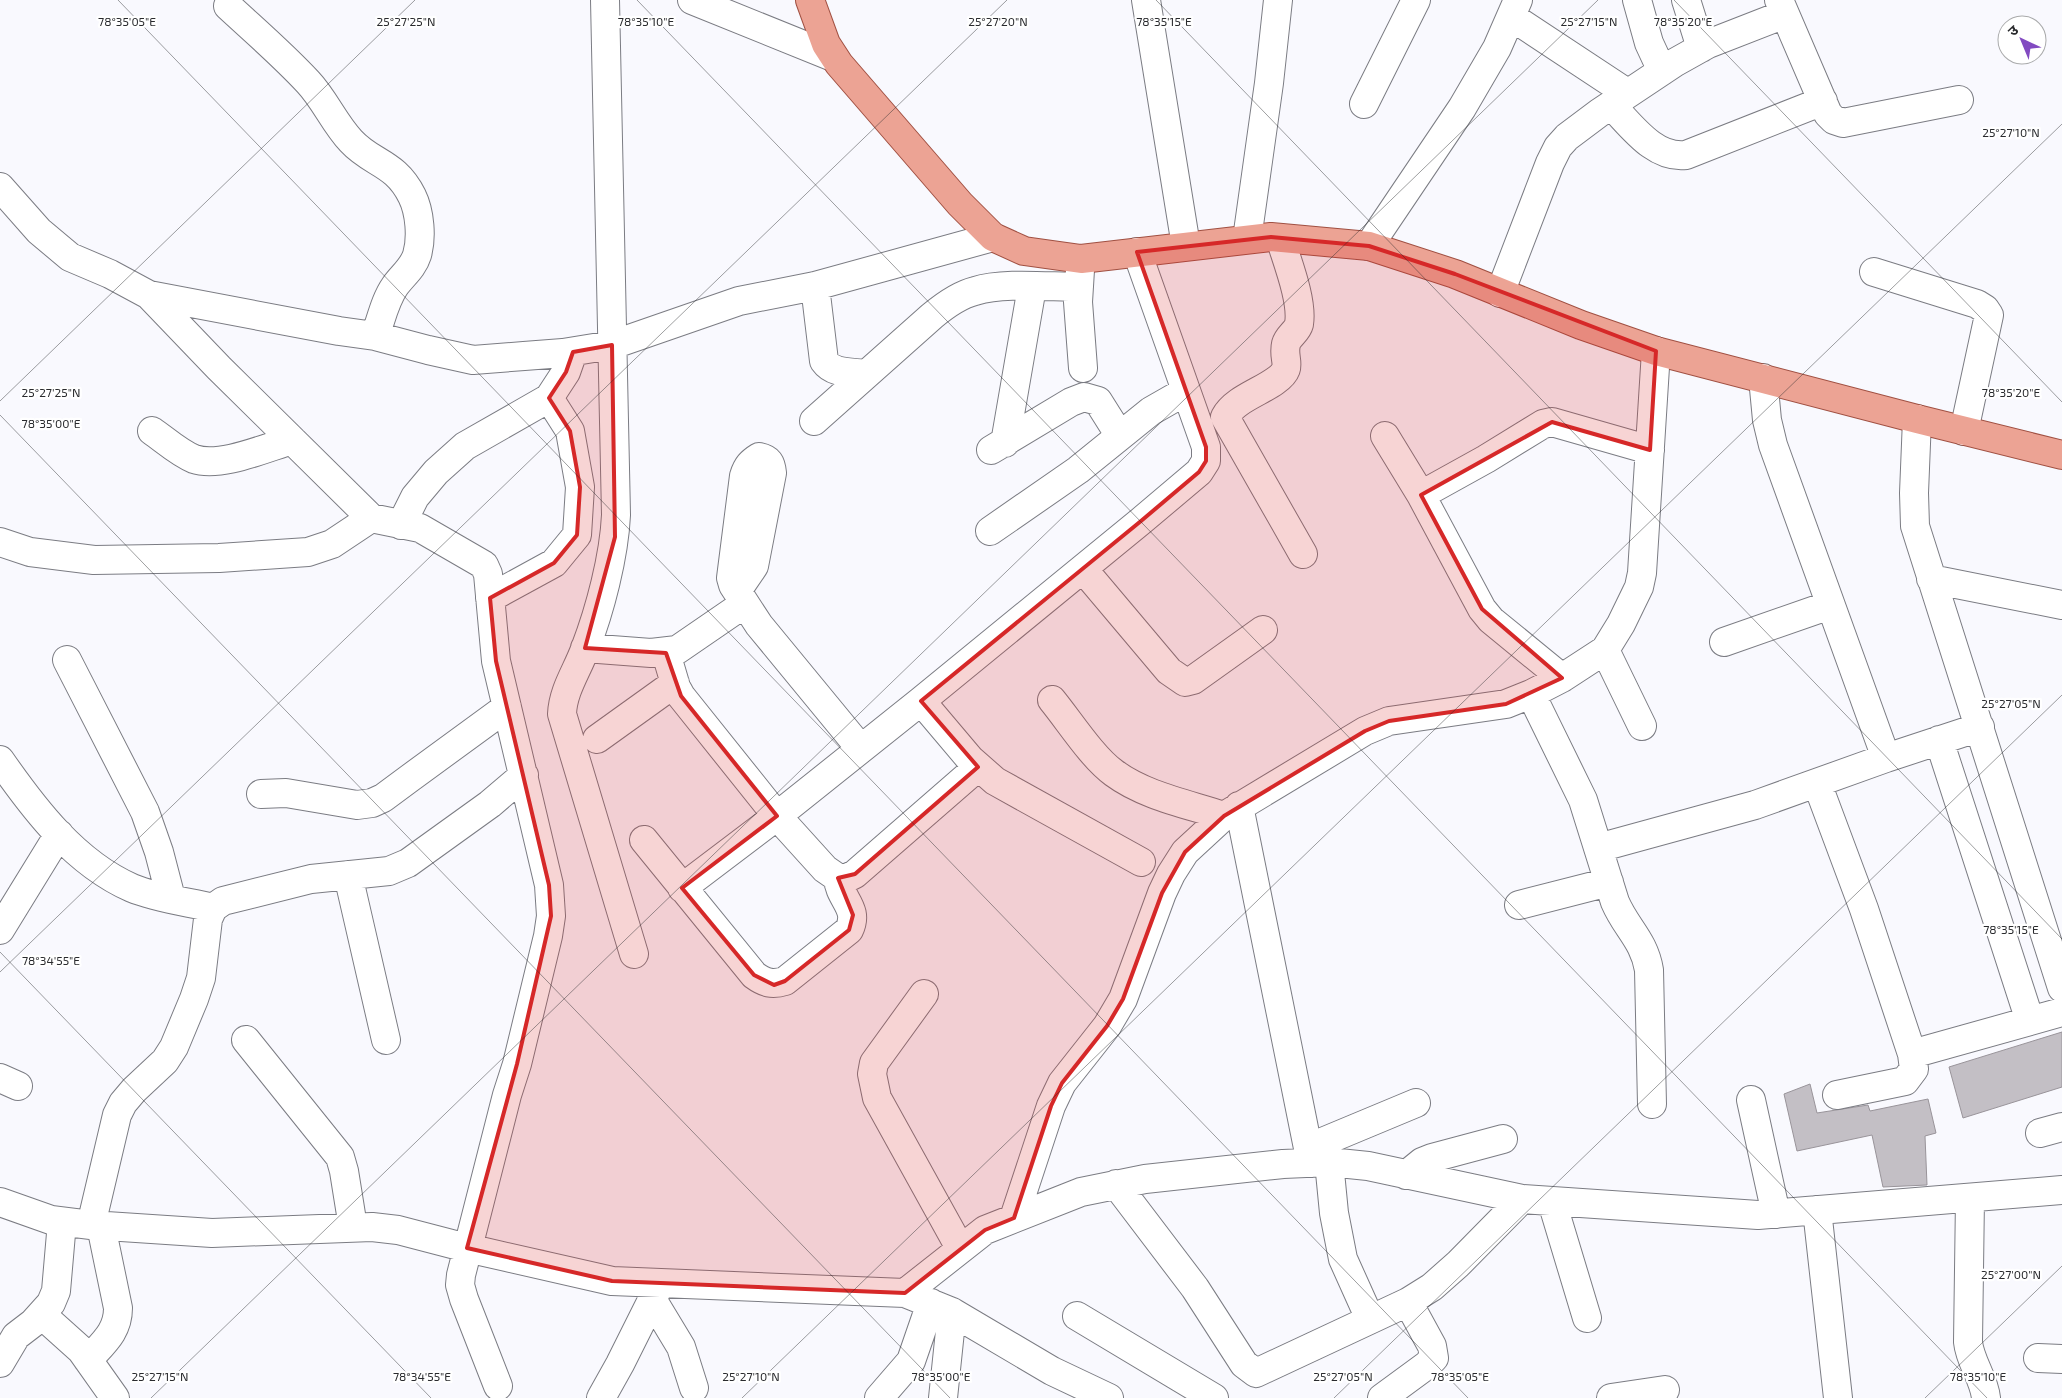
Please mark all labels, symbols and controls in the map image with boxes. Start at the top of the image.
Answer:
text: 78°35'05"E [98,14,156,28]
text: 25°27'25"N [377,14,435,28]
text: 78°35'10"E [618,14,674,28]
text: 25°27'20"N [968,14,1028,28]
text: 78°35'15"E [1136,14,1192,28]
text: 25°27'15"N [1561,14,1617,28]
text: 78°35'20"E [1654,14,1712,28]
north arrow [1997,15,2047,65]
text: उ [2004,21,2022,39]
text: 25°27'10"N [1982,125,2040,139]
text: 25°27'25"N [22,385,80,399]
text: 78°35'20"E [1982,385,2040,399]
text: 78°35'00"E [22,416,81,430]
text: 25°27'05"N [1981,696,2041,710]
text: 78°35'15"E [1983,922,2039,936]
text: 78°34'55"E [22,953,80,967]
text: 25°27'00"N [1981,1267,2041,1281]
text: 25°27'15"N [132,1369,188,1383]
text: 78°34'55"E [393,1369,451,1383]
text: 25°27'10"N [722,1369,780,1383]
text: 78°35'00"E [912,1369,971,1383]
text: 25°27'05"N [1313,1369,1373,1383]
text: 78°35'05"E [1431,1369,1489,1383]
text: 78°35'10"E [1950,1369,2006,1383]

